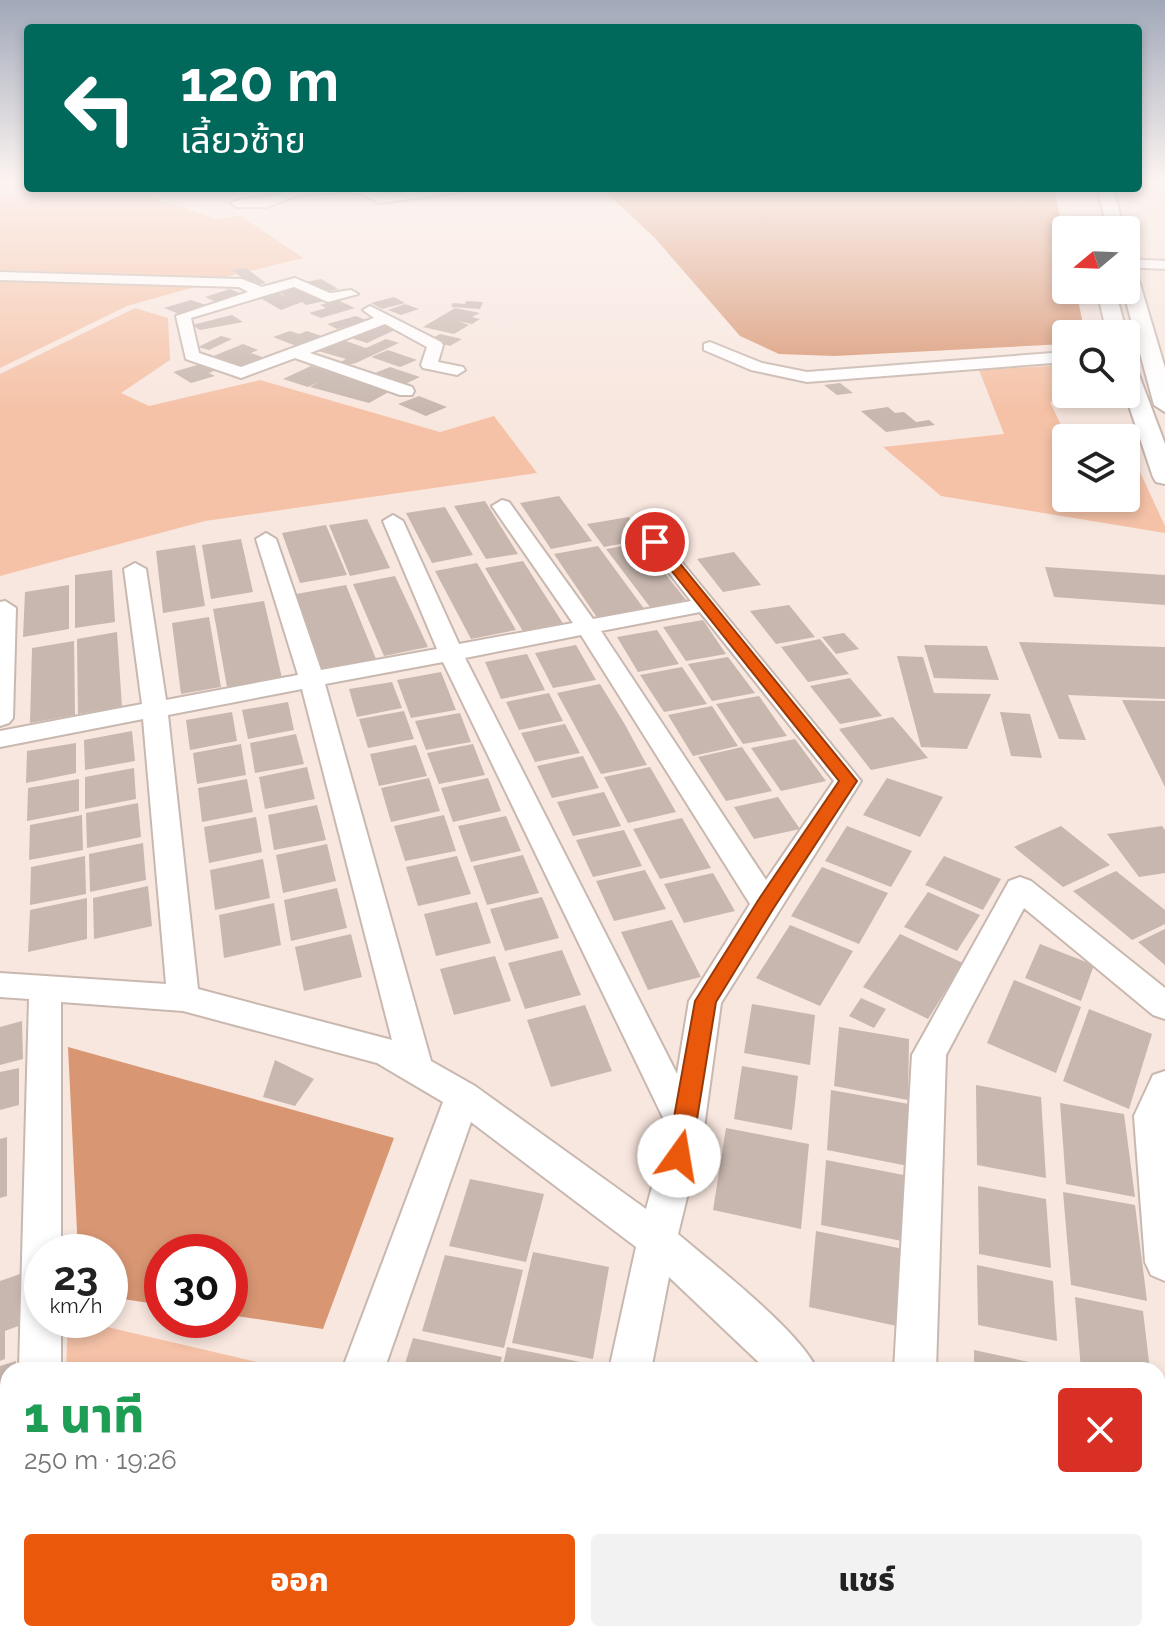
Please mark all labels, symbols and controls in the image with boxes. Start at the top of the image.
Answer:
text: 120 m [180,48,339,114]
icon: left [48,56,152,160]
text: เลี้ยวซ้าย [180,119,306,161]
north arrow [1052,216,1140,304]
map controls [1052,216,1140,512]
button: search [1052,320,1140,408]
button: layers [1052,424,1140,512]
pin [621,508,689,576]
icon: arrive [633,520,677,564]
position arrow [637,1114,721,1198]
speed limit sign: 30 [144,1234,248,1338]
text: 23 [54,1252,98,1299]
text: km/h [50,1294,102,1318]
text: 1 นาที [24,1387,144,1443]
button: close [1058,1388,1142,1472]
text: 250 m · 19:26 [24,1445,177,1475]
button: ออก [24,1534,575,1626]
button: แชร์ [591,1534,1142,1626]

